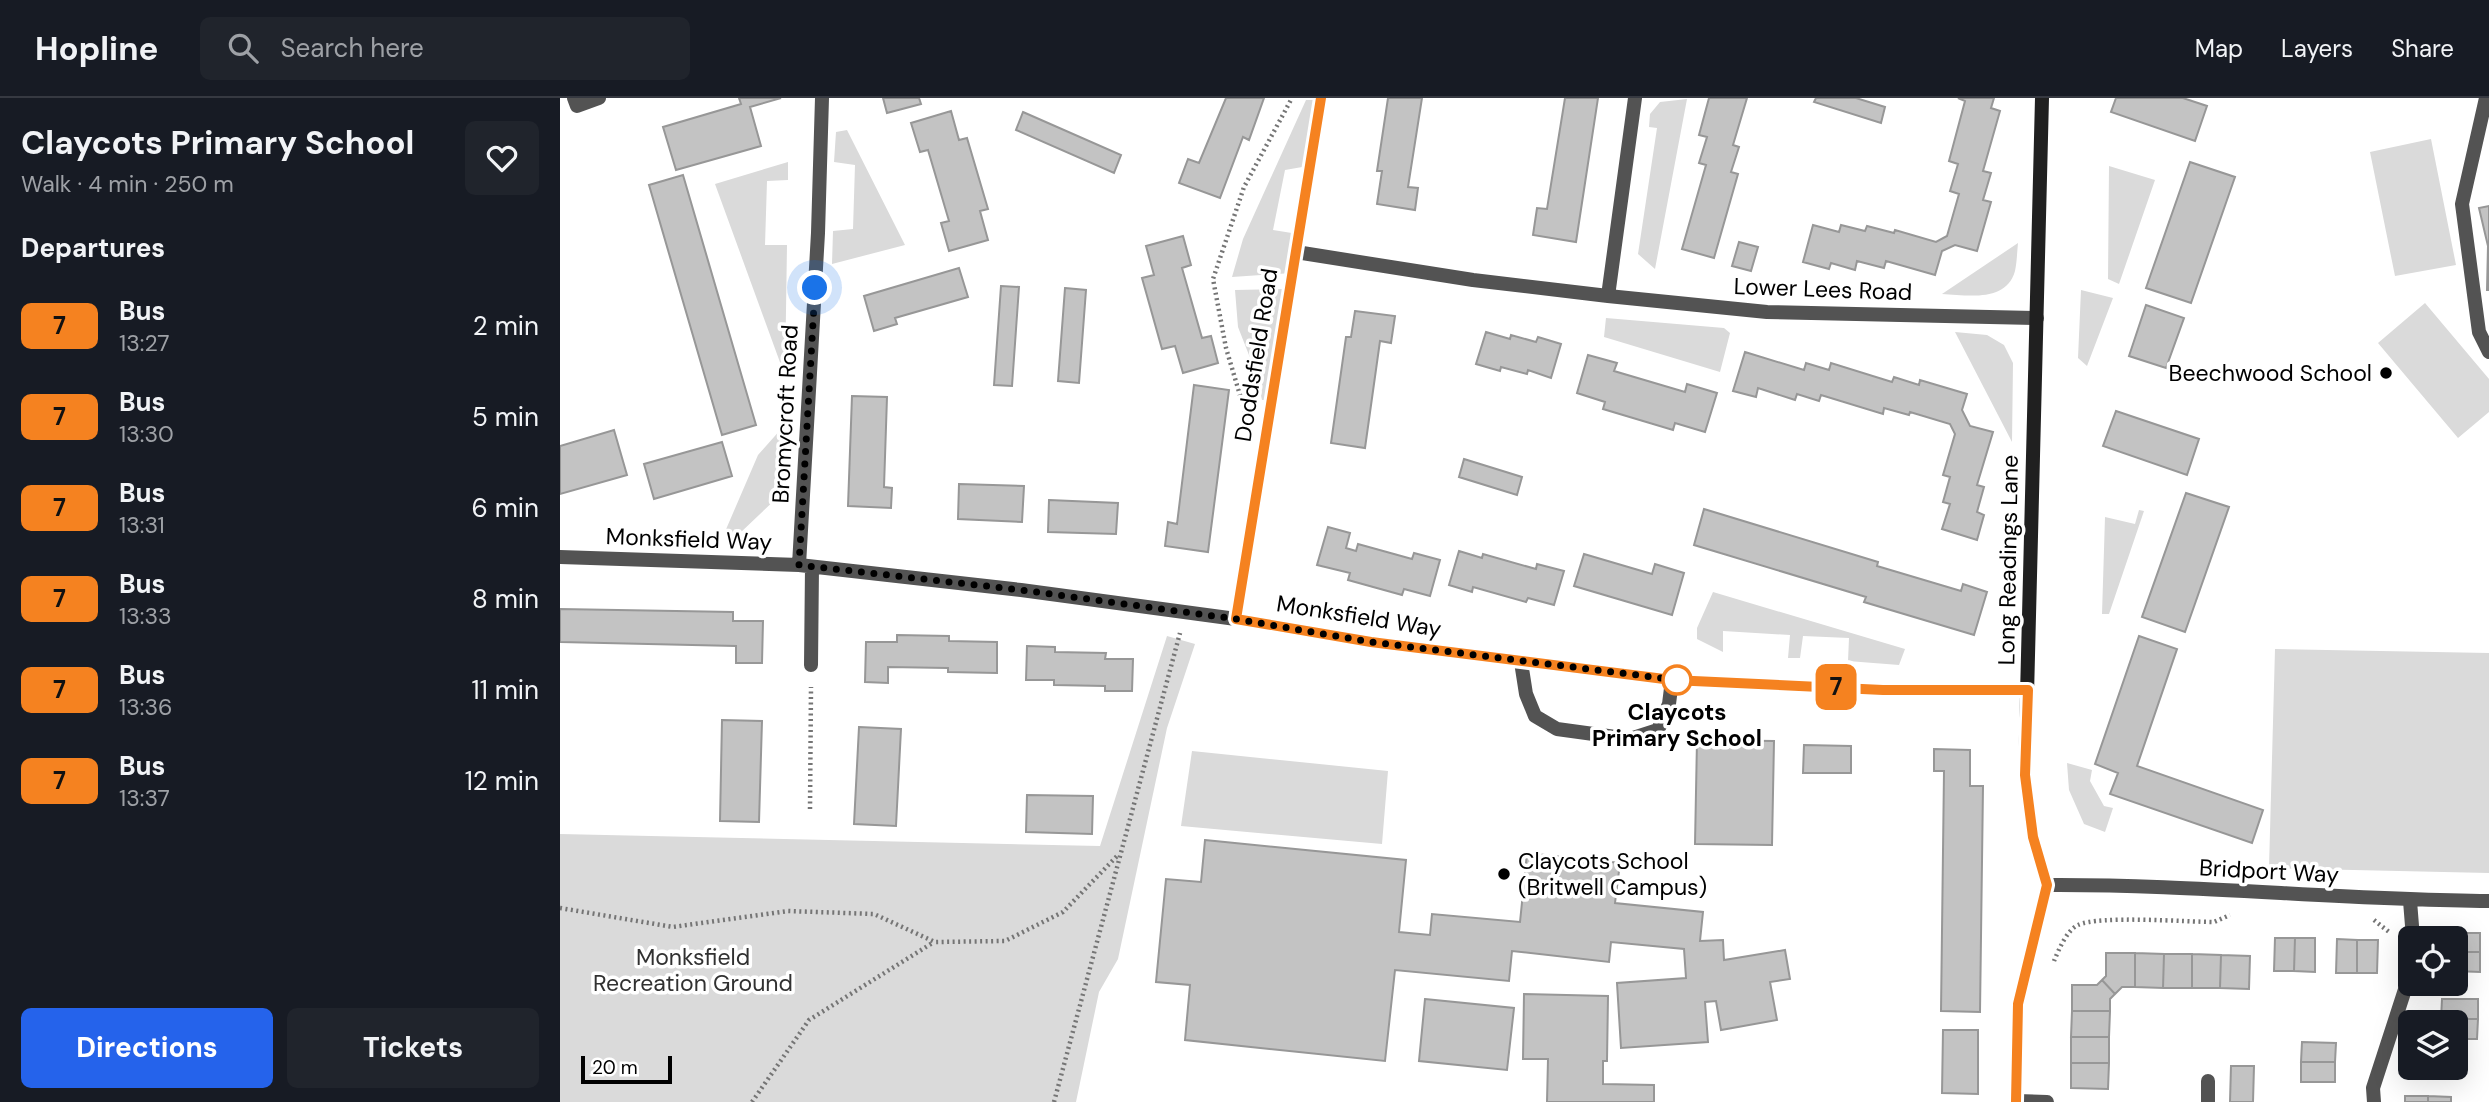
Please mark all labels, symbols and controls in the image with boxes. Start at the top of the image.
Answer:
search box [200,17,690,80]
text: Hopline [35,27,158,70]
icon: search [224,29,262,67]
text: Search here [280,31,424,65]
text: Map [2195,33,2243,64]
text: Layers [2281,33,2353,64]
text: Share [2391,33,2454,64]
text: Claycots Primary School [21,121,414,164]
button: heart [465,121,539,195]
text: Walk · 4 min · 250 m [21,169,234,199]
text: Departures [21,231,165,265]
street label: Doddsfield Road [1227,266,1285,444]
your location [797,270,832,305]
street label: Lower Lees Road [1733,271,1913,307]
text: Bus [119,294,165,328]
text: 2 min [473,309,539,343]
text: 7 [53,310,66,341]
street label: Bromycroft Road [765,324,805,504]
text: 13:27 [119,328,170,358]
place label: Beechwood School [2169,358,2372,388]
marker: Beechwood School [2378,365,2394,381]
text: Bus [119,385,165,419]
text: 5 min [472,400,539,434]
text: 7 [53,401,66,432]
text: 13:30 [119,419,174,449]
street label: Long Readings Lane [1991,454,2025,666]
text: Bus [119,476,165,510]
text: 6 min [471,491,539,525]
text: 7 [53,492,66,523]
text: 13:31 [119,510,165,540]
street label: Monksfield Way [605,521,773,557]
text: Bus [119,567,165,601]
text: 8 min [472,582,539,616]
text: 7 [53,583,66,614]
street label: Monksfield Way [1274,588,1444,644]
text: 13:33 [119,601,172,631]
text: Bus [119,658,165,692]
line badge: 7 [1813,664,1859,710]
marker: Claycots Primary School [1662,665,1692,695]
text: 7 [1830,671,1842,702]
text: 11 min [472,673,539,707]
text: 7 [53,674,66,705]
text: 13:36 [119,692,172,722]
place label: Claycots Primary School [1592,697,1762,753]
text: Bus [119,749,165,783]
text: 12 min [465,764,539,798]
text: 7 [53,765,66,796]
text: 13:37 [119,783,170,813]
place label: Claycots School (Britwell Campus) [1518,846,1707,902]
street label: Bridport Way [2198,852,2340,890]
marker: Claycots School (Britwell Campus) [1496,866,1512,882]
map controls [2398,926,2468,1080]
button: locate [2398,926,2468,996]
park label: Monksfield Recreation Ground [593,942,793,998]
button: Directions [21,1008,273,1088]
button: Tickets [287,1008,539,1088]
button: layers [2398,1010,2468,1080]
scale bar [581,1053,672,1085]
text: 20 m [592,1055,638,1080]

